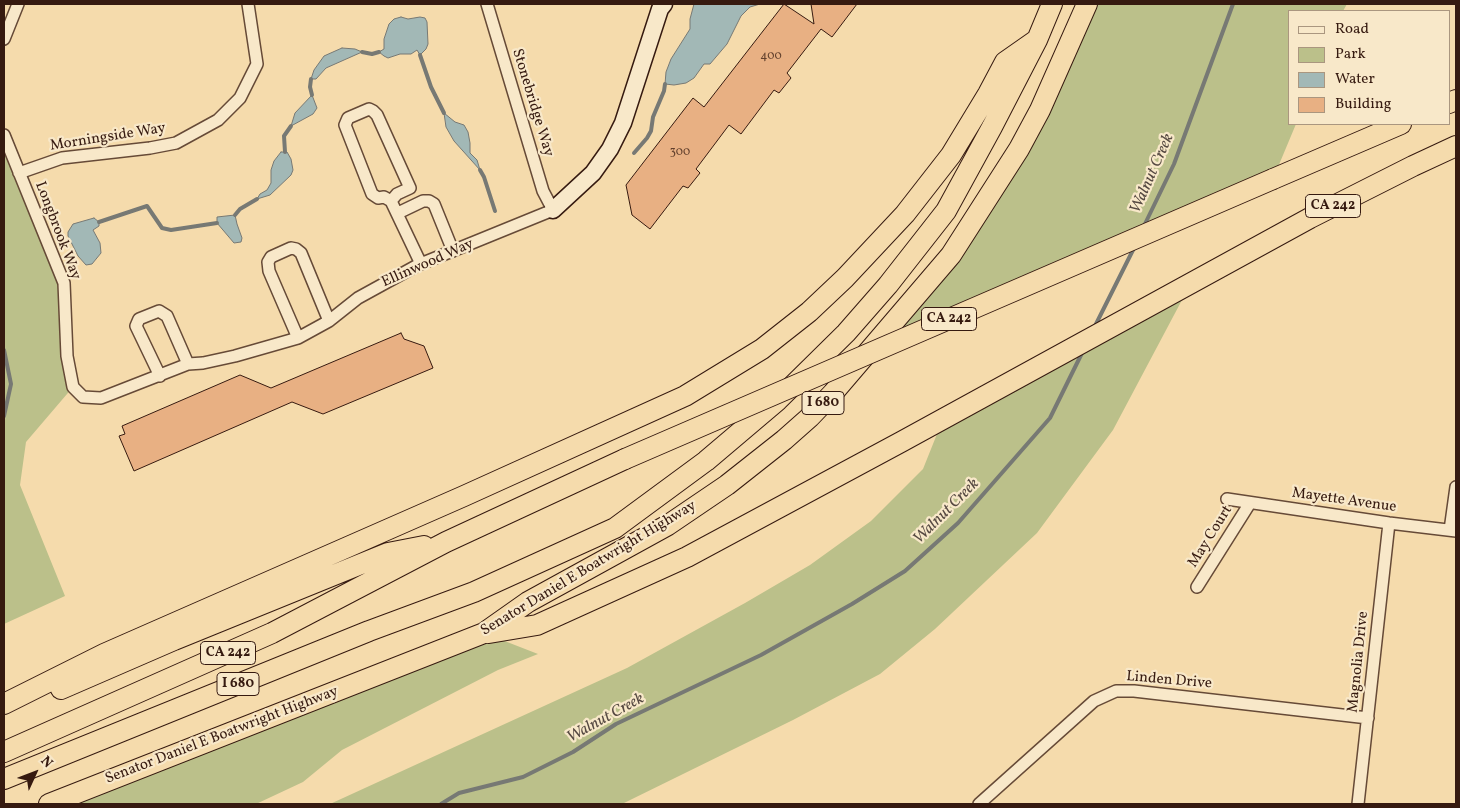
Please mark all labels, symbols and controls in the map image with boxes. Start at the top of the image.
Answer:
legend [1288,10,1450,125]
text: Road [1335,19,1369,40]
text: Park [1335,44,1366,65]
street label: Stonebridge Way [507,47,557,159]
house number: 400 [760,50,782,64]
text: Water [1335,69,1375,90]
text: Building [1335,94,1391,115]
street label: Morningside Way [49,120,167,156]
water label: Walnut Creek [1127,131,1179,217]
house number: 300 [670,146,690,160]
street label: Longbrook Way [30,179,84,283]
road number: CA 242 [1306,195,1360,218]
street label: Ellinwood Way [379,236,477,292]
road number: CA 242 [922,308,976,330]
road number: I 680 [802,392,844,414]
water label: Walnut Creek [910,475,984,549]
street label: Mayette Avenue [1291,485,1397,517]
street label: Senator Daniel E Boatwright Highway [478,497,700,641]
street label: May Court [1185,503,1237,571]
street label: Magnolia Drive [1345,610,1373,714]
road number: CA 242 [200,641,256,664]
street label: Linden Drive [1125,668,1213,694]
road number: I 680 [217,672,259,696]
street label: Senator Daniel E Boatwright Highway [103,683,341,789]
water label: Walnut Creek [564,690,648,748]
north arrow [10,748,60,798]
text: N [36,752,57,773]

